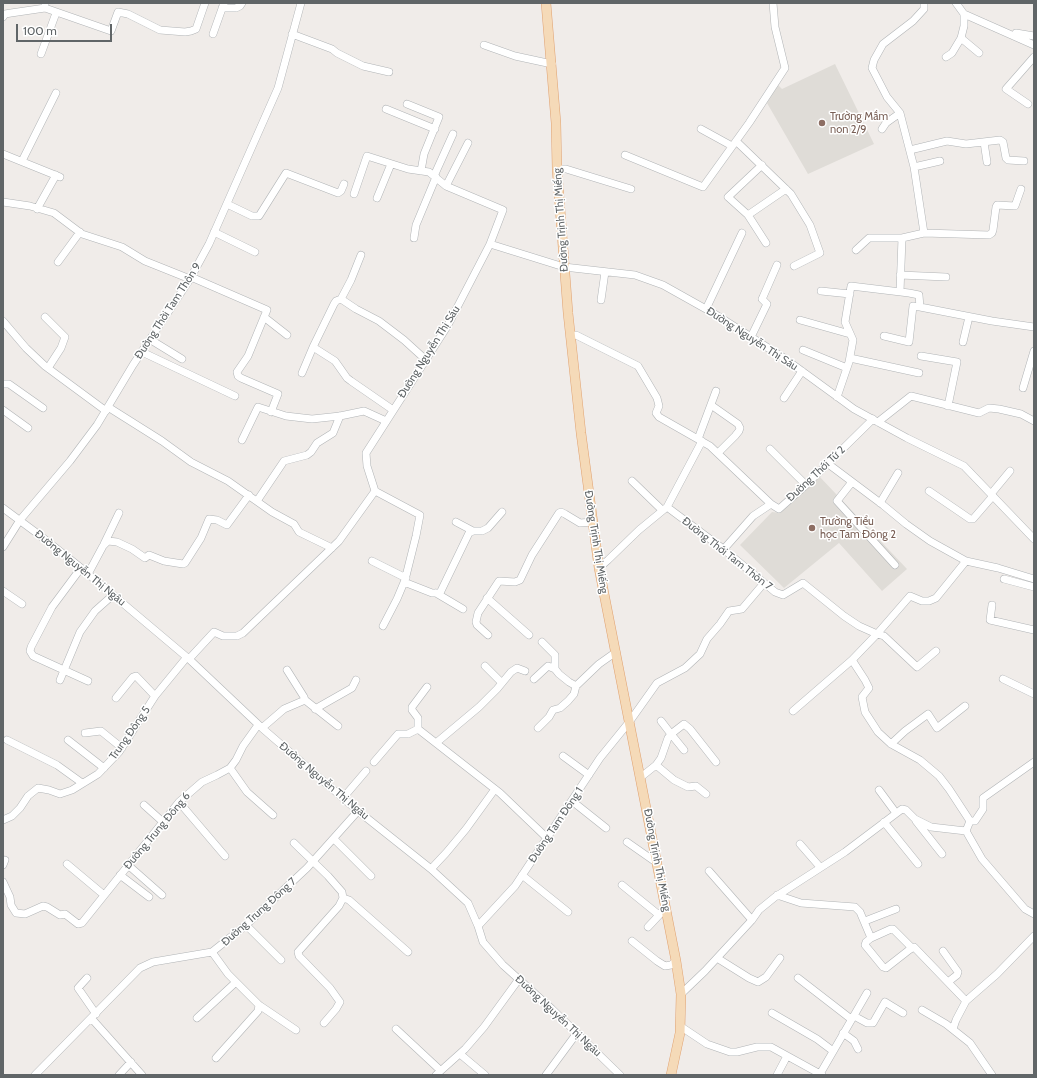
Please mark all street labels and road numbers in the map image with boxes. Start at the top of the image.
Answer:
street label: Đường Trịnh Thị Miếng [551,168,571,272]
street label: Đường Thời Tam Thôn 9 [132,261,204,361]
street label: Đường Nguyễn Thị Sáu [395,303,463,401]
street label: Đường Nguyễn Thị Sáu [704,304,800,374]
street label: Đường Thới Tứ 2 [784,443,848,505]
street label: Đường Trịnh Thị Miếng [581,490,611,594]
street label: Đường Thới Tam Thôn 7 [679,515,775,593]
street label: Đường Nguyễn Thị Ngâu [32,527,128,609]
street label: Trung Đông 5 [107,704,153,762]
street label: Đường Nguyễn Thị Ngâu [276,740,372,822]
street label: Đường Tam Đông 1 [526,785,586,865]
street label: Đường Trung Đông 6 [121,790,193,872]
street label: Đường Trịnh Thị Miếng [641,808,673,912]
street label: Đường Trung Đông 7 [219,875,299,949]
street label: Đường Nguyễn Thị Ngâu [512,973,604,1059]

